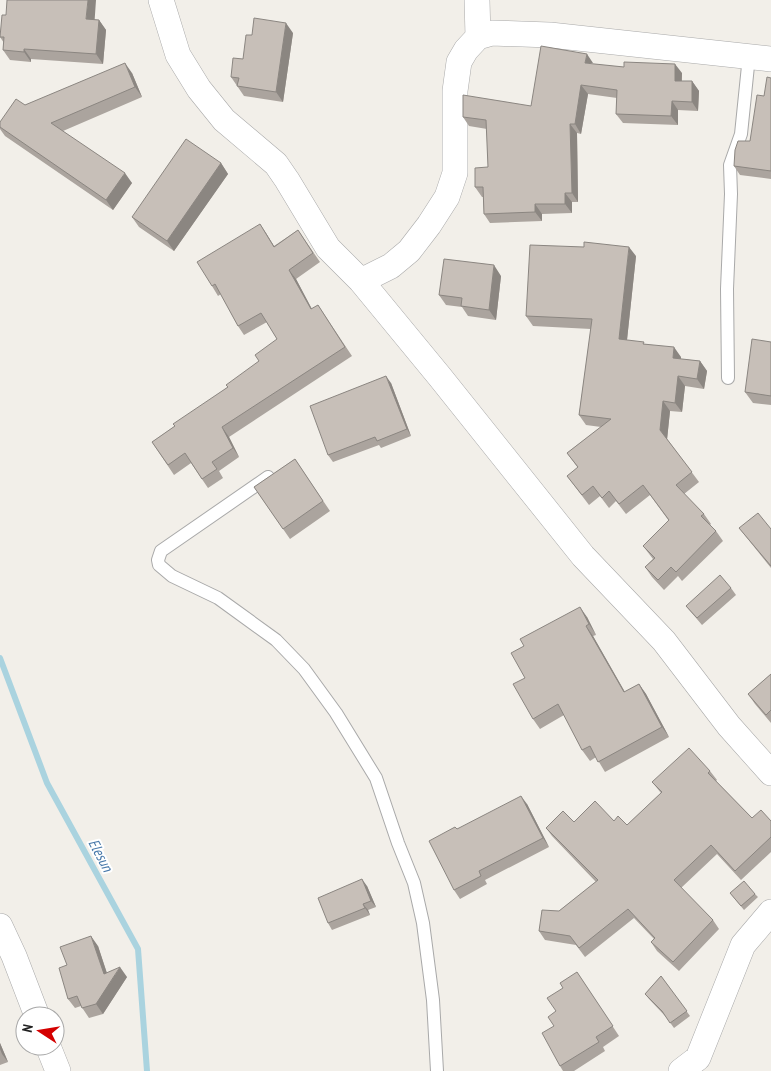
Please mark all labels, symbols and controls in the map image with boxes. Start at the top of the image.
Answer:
water label: Elesun [85,835,118,876]
north arrow [15,1006,65,1056]
text: N [18,1023,37,1034]

